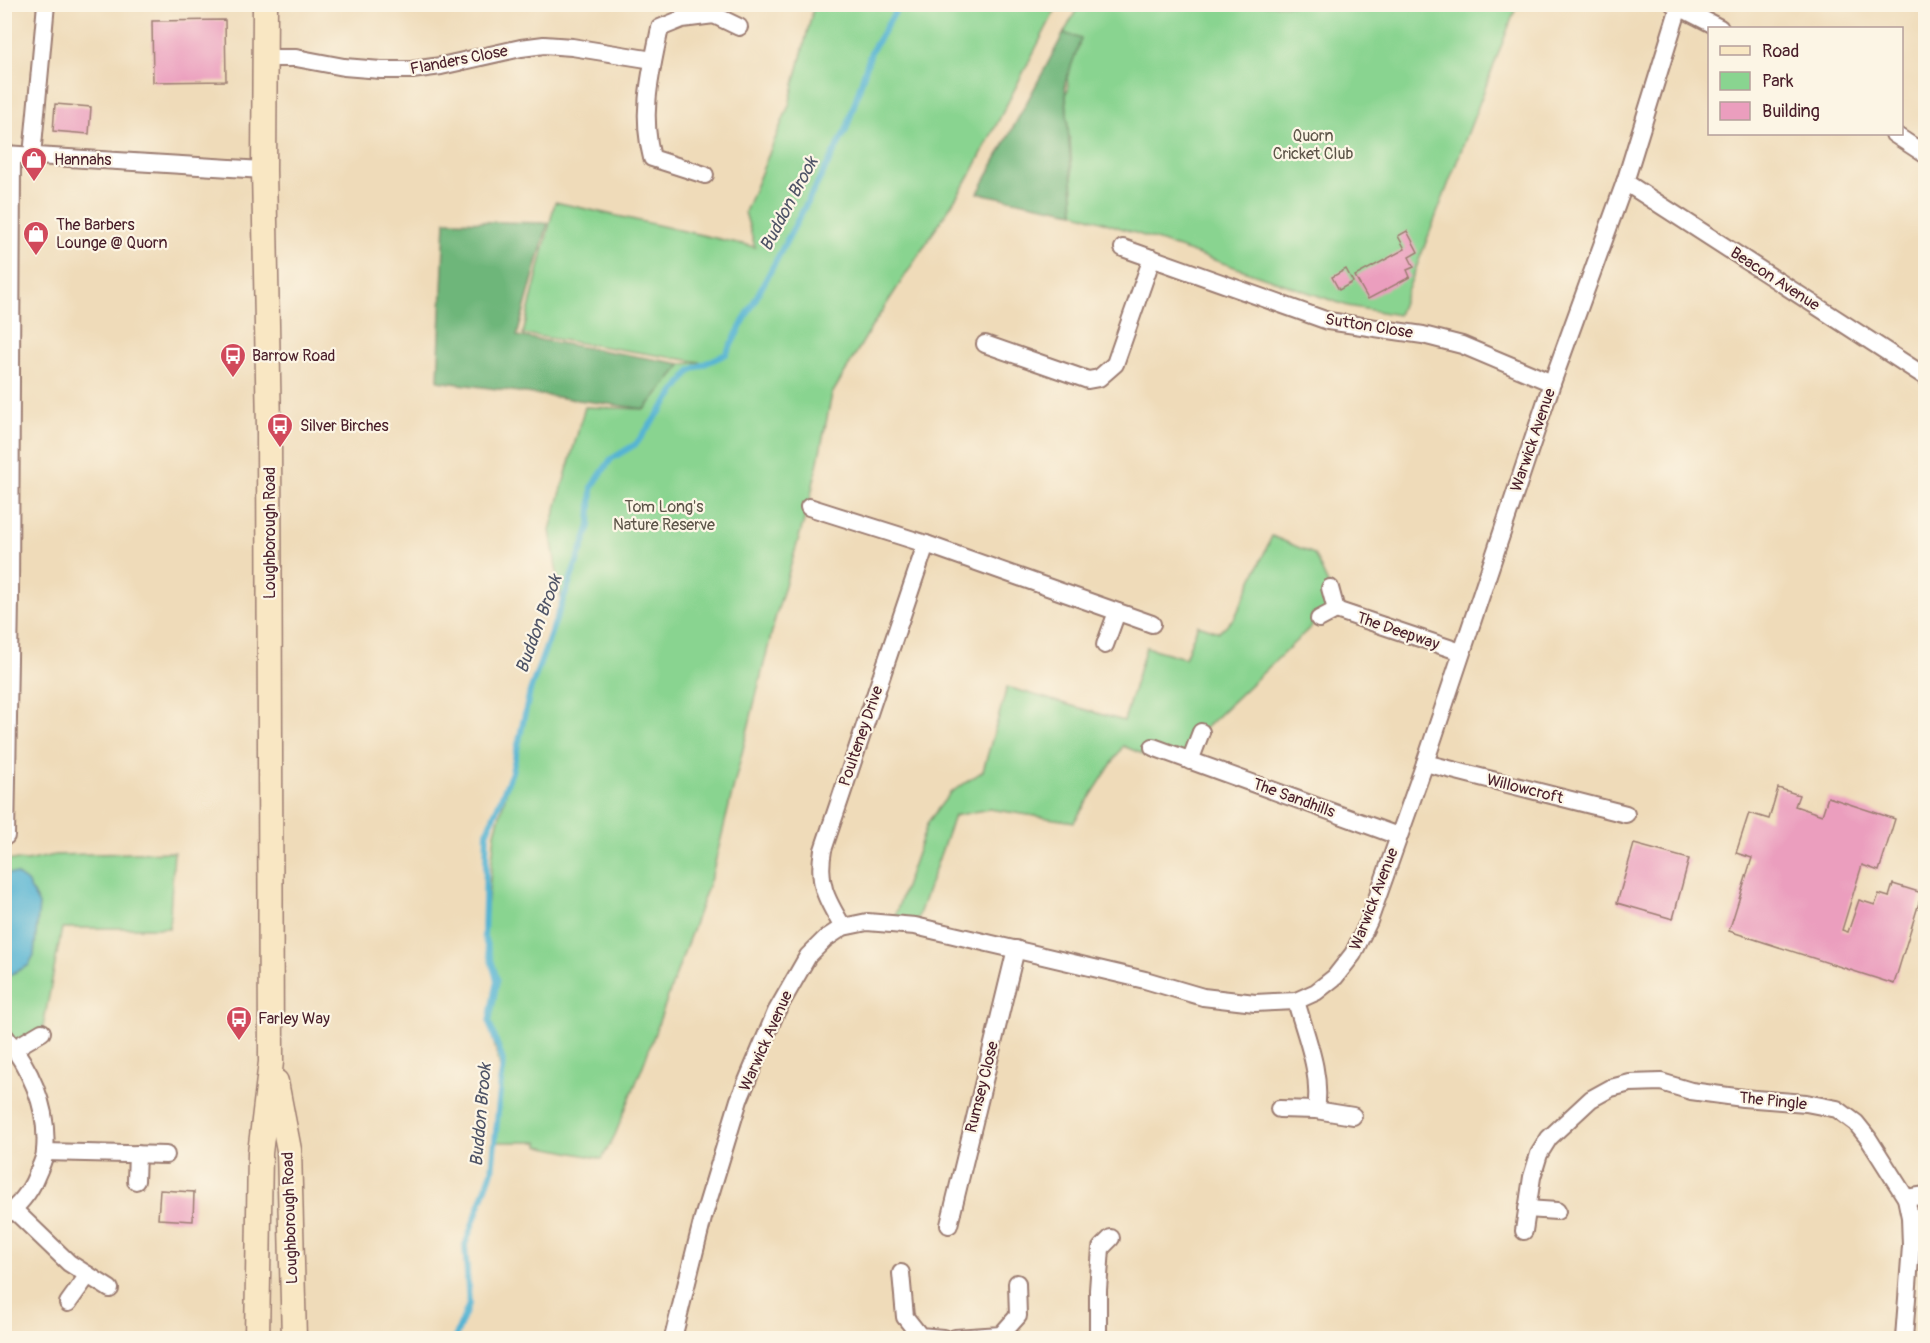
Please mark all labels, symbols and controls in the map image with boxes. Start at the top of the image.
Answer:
legend [1708,27,1903,135]
text: Road [1762,40,1799,63]
street label: Flanders Close [409,41,510,79]
text: Park [1762,70,1794,93]
text: Building [1762,100,1820,123]
park label: Quorn Cricket Club [1273,126,1353,164]
shop icon: Hannahs [19,145,49,183]
place label: Hannahs [54,150,111,170]
water label: Buddon Brook [755,152,824,255]
place label: The Barbers Lounge @ Quorn [56,215,168,253]
shop icon: The Barbers Lounge @ Quorn [21,219,51,257]
street label: Beacon Avenue [1727,243,1824,315]
street label: Sutton Close [1324,309,1414,343]
bus stop icon: Barrow Road [218,341,248,379]
place label: Barrow Road [252,346,335,366]
street label: Warwick Avenue [1506,386,1560,494]
bus stop icon: Silver Birches [265,411,295,449]
place label: Silver Birches [300,416,389,436]
street label: Loughborough Road [260,467,280,599]
park label: Tom Long's Nature Reserve [613,497,715,535]
water label: Buddon Brook [511,570,568,676]
street label: The Deepway [1354,608,1442,655]
street label: Poulteney Drive [834,683,888,789]
street label: Willowcroft [1485,770,1566,808]
street label: The Sandhills [1250,774,1338,822]
street label: Warwick Avenue [1345,845,1403,953]
street label: Warwick Avenue [735,988,797,1094]
bus stop icon: Farley Way [224,1004,254,1042]
place label: Farley Way [258,1009,330,1029]
street label: Rumsey Close [961,1039,1003,1135]
water label: Buddon Brook [465,1061,497,1167]
street label: The Pingle [1738,1087,1808,1115]
street label: Loughborough Road [278,1152,302,1284]

